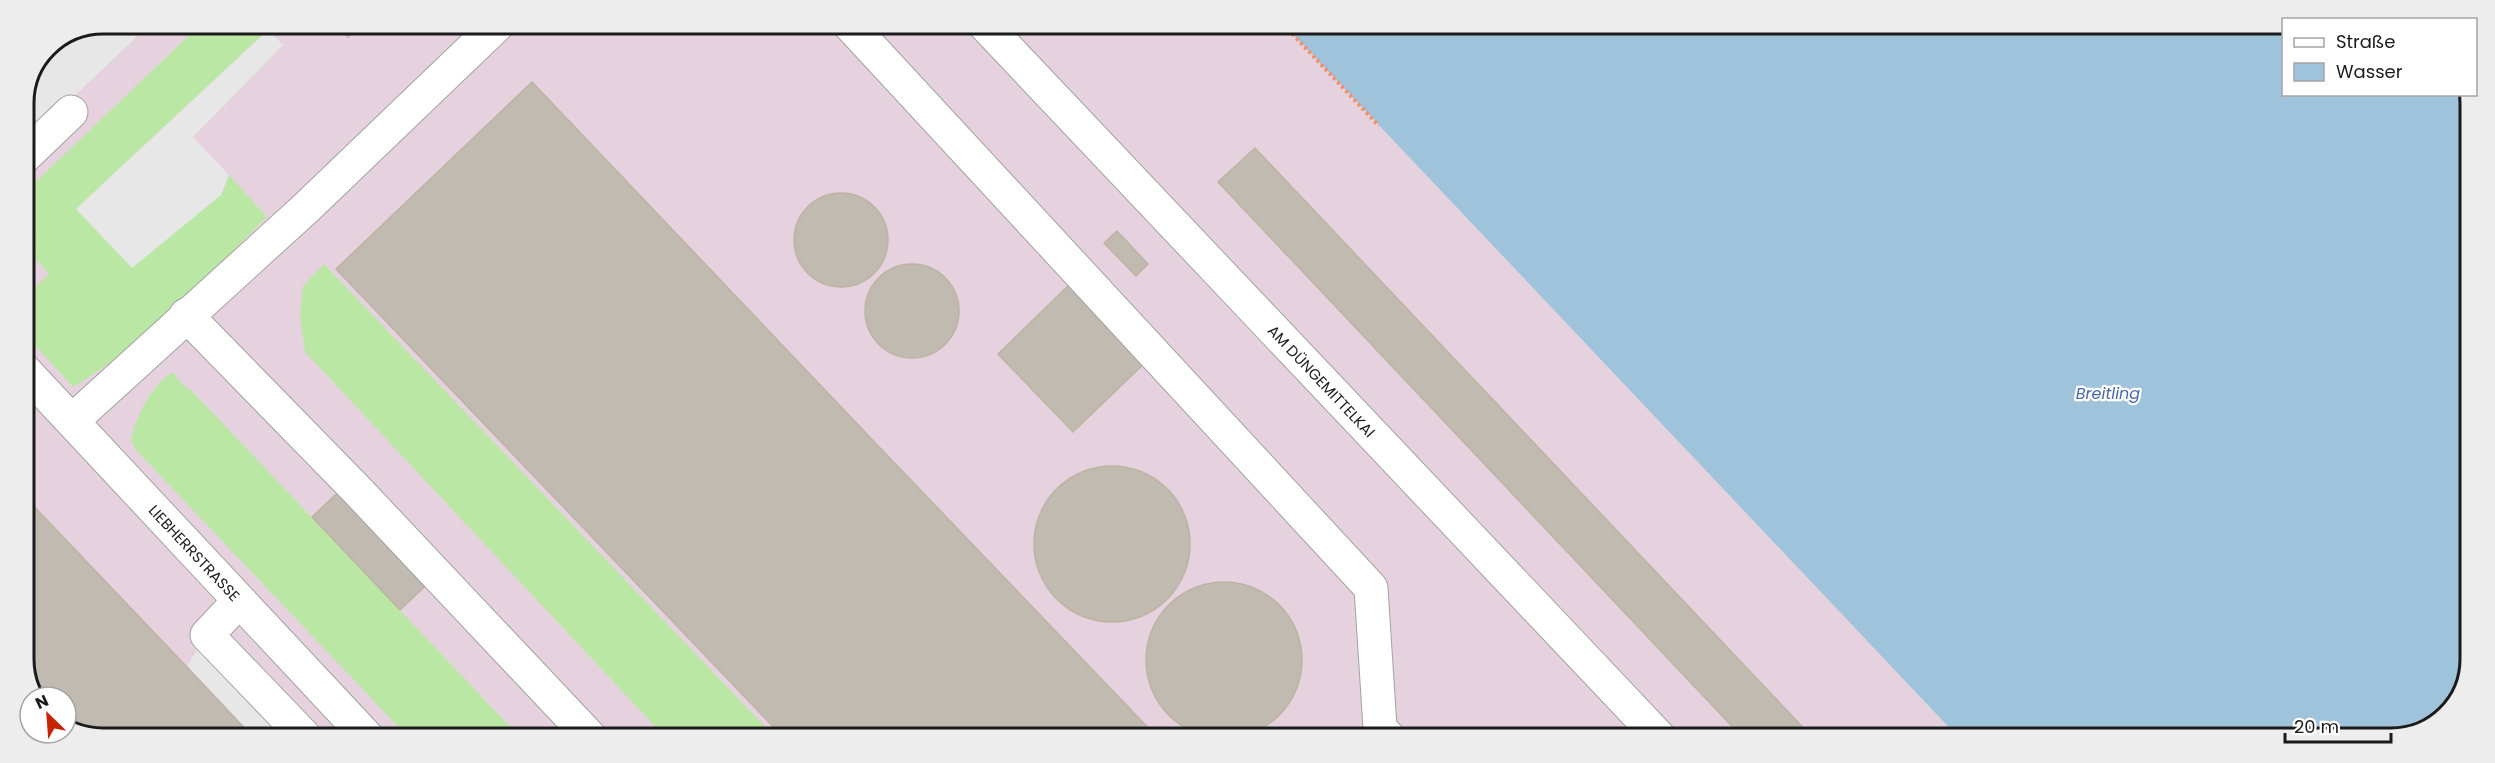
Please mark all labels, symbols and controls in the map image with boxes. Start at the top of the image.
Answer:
legend [2282,18,2477,96]
text: Straße [2336,29,2395,54]
text: Wasser [2336,59,2403,84]
street label: AM DÜNGEMITTELKAI [1263,320,1380,442]
water label: Breitling [2076,382,2140,405]
street label: LIEBHERRSTRASSE [144,500,245,605]
north arrow [18,685,78,745]
text: N [32,689,52,715]
scale bar [2285,706,2392,744]
text: 20 m [2294,714,2339,739]

